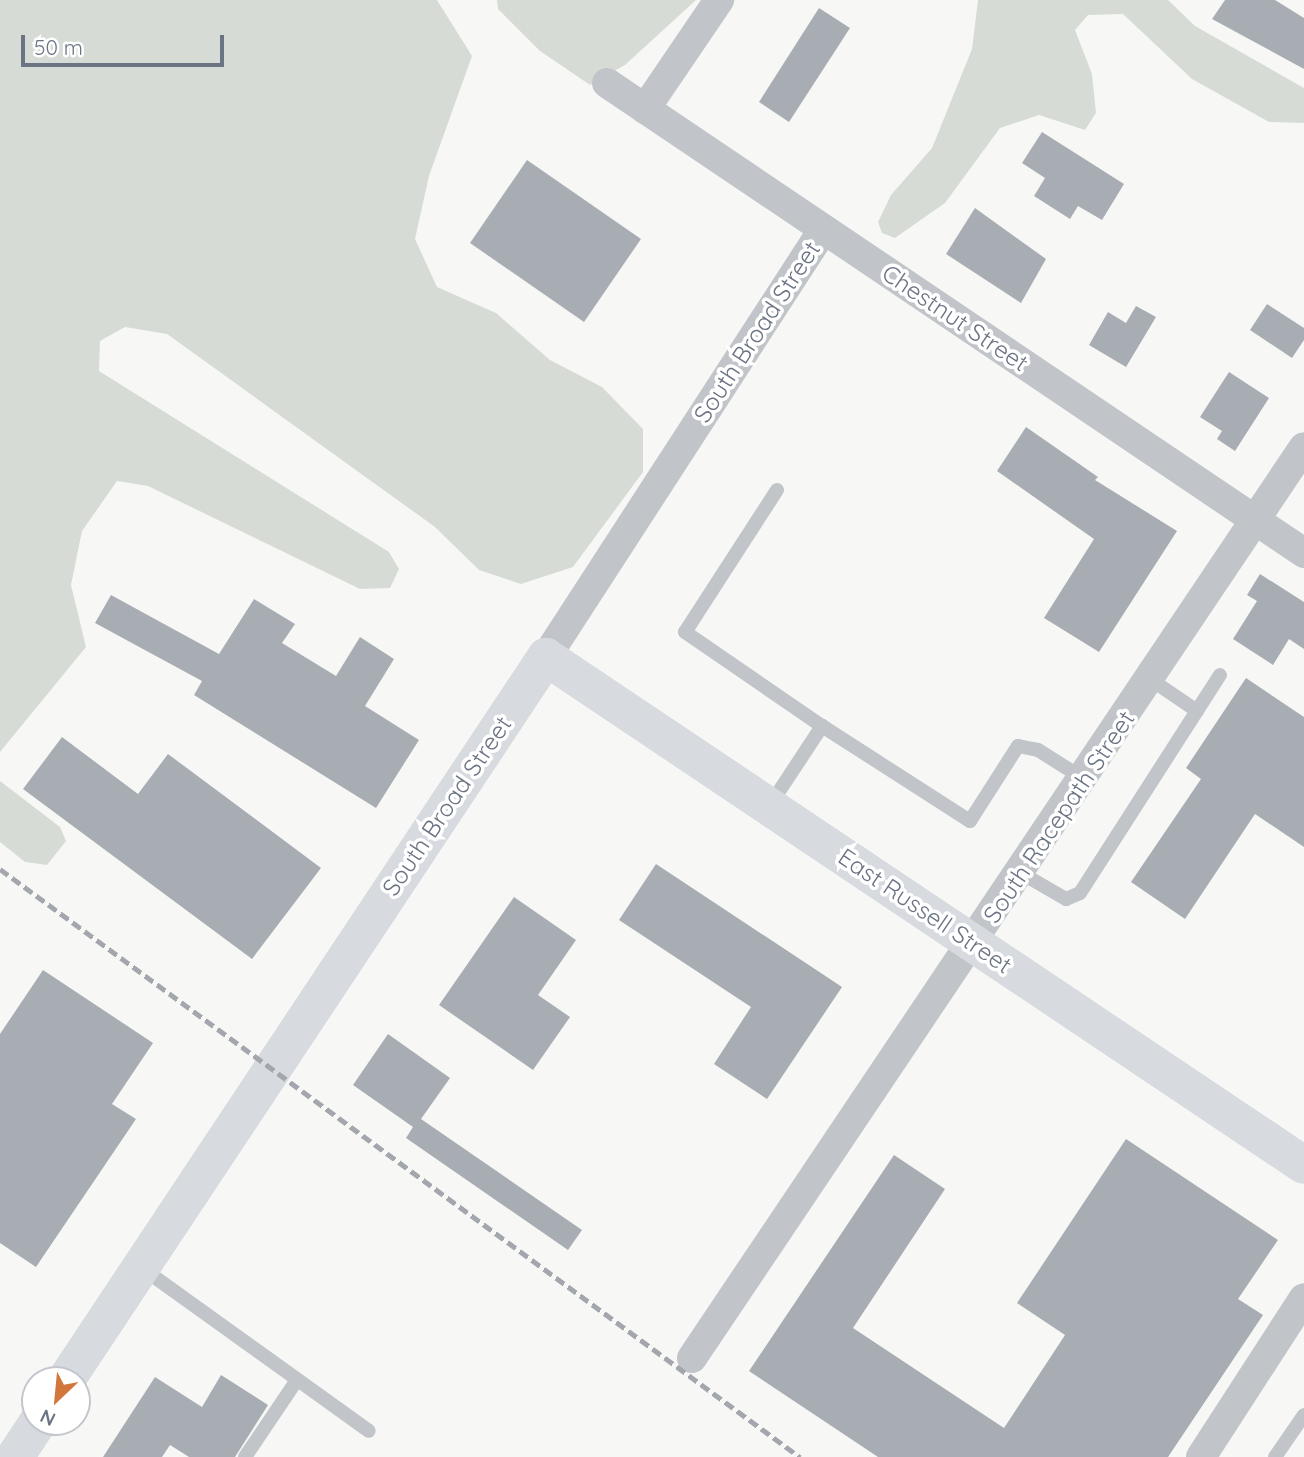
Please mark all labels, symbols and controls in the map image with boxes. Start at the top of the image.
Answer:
scale bar [24,21,228,65]
text: 50 m [34,34,83,60]
street label: South Broad Street [688,236,826,428]
street label: Chestnut Street [876,259,1034,377]
street label: South Racepath Street [977,705,1141,929]
street label: South Broad Street [376,711,518,901]
street label: East Russell Street [833,842,1017,980]
north arrow [21,1366,91,1436]
text: N [36,1404,59,1432]

